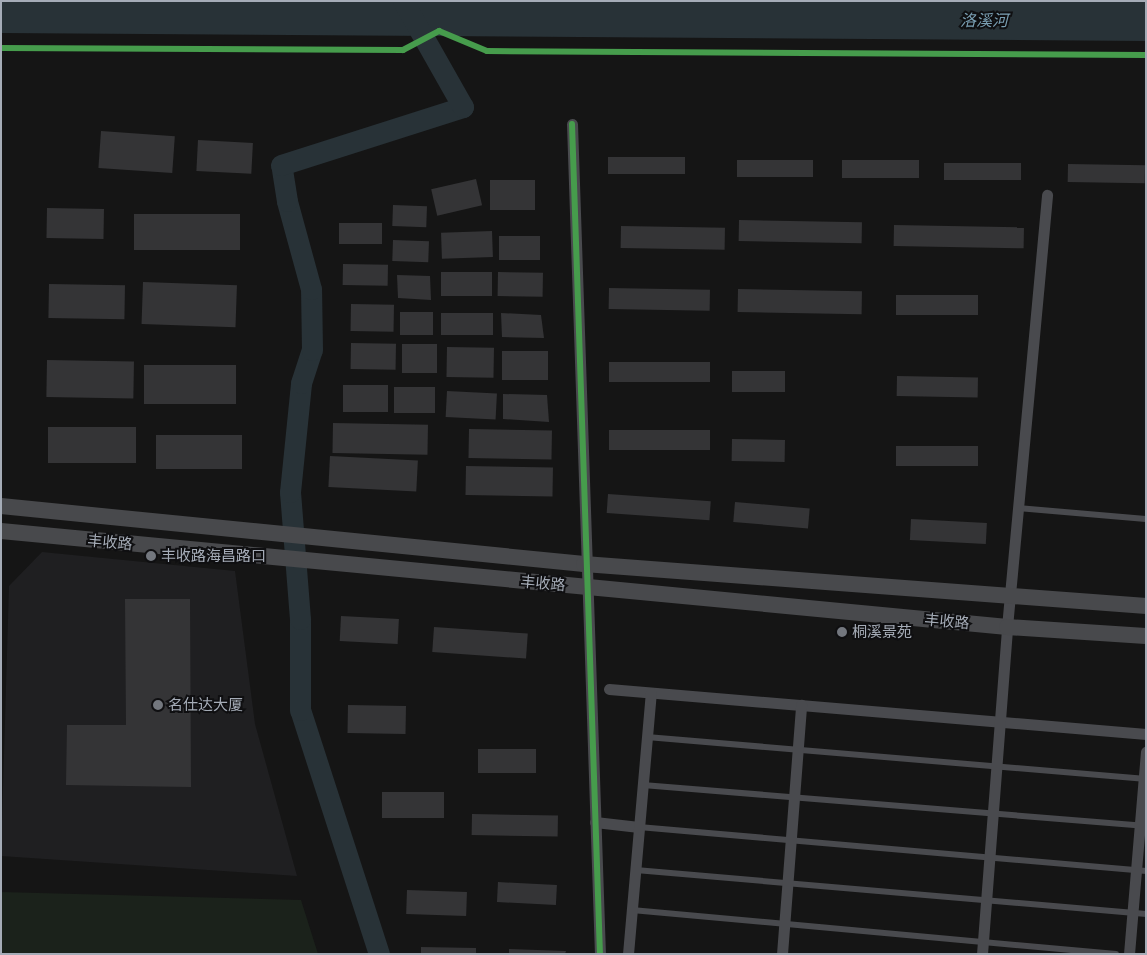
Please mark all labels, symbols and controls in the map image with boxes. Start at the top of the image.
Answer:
water label: 洛溪河 [960,10,1008,30]
street label: 丰收路 [87,531,133,553]
place label: 丰收路海昌路口 [161,547,266,565]
marker: 丰收路海昌路口 [145,550,157,562]
street label: 丰收路 [520,572,566,594]
street label: 丰收路 [924,610,970,632]
place label: 桐溪景苑 [852,623,912,641]
marker: 桐溪景苑 [836,626,848,638]
place label: 名仕达大厦 [168,696,243,714]
marker: 名仕达大厦 [152,699,164,711]

